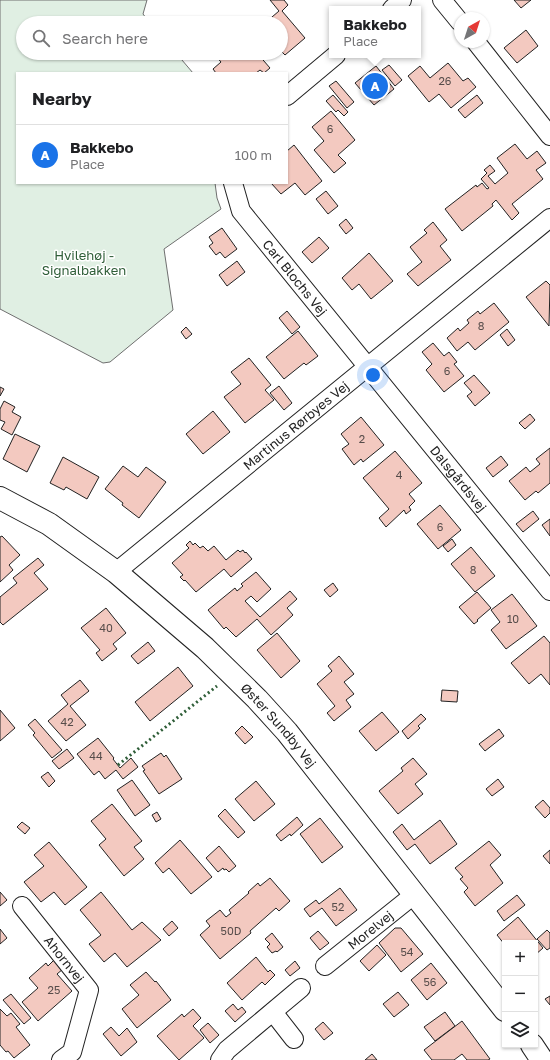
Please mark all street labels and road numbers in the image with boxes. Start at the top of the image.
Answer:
street label: Carl Blochs Vej [259,236,331,319]
street label: Martinus Rørbyes Vej [240,378,352,473]
street label: Dalsgårdsvej [427,442,490,515]
street label: Øster Sundby Vej [238,680,320,771]
street label: Morelvej [344,907,396,953]
street label: Ahornvej [41,933,88,986]

